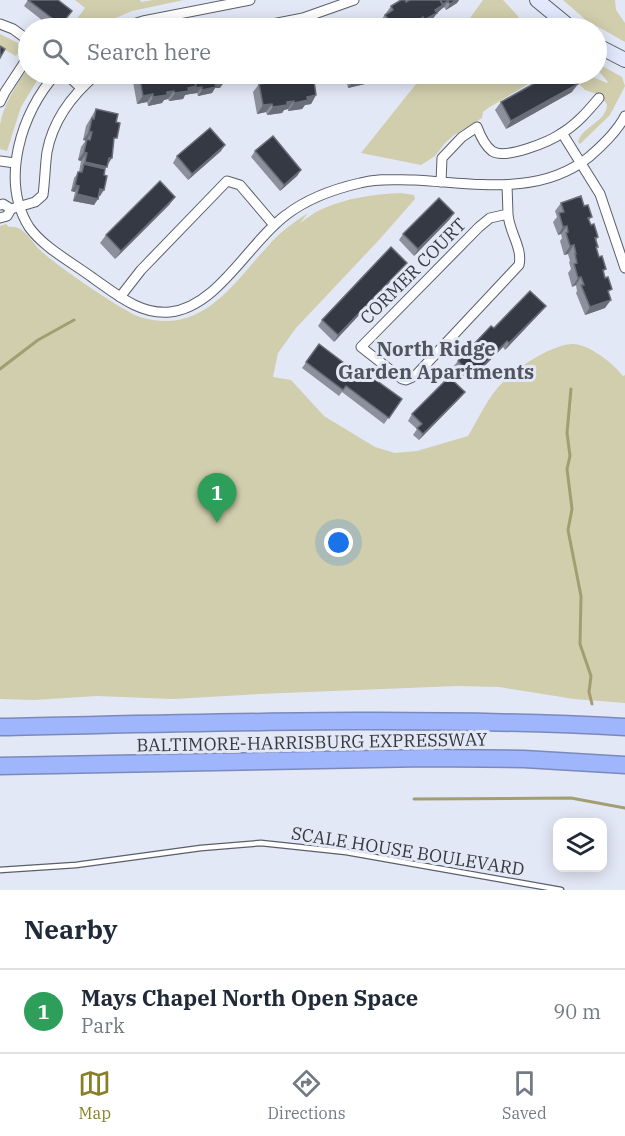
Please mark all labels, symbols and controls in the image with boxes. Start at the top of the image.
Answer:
search box [18,18,607,84]
icon: search [39,35,72,68]
text: Search here [87,37,211,66]
street label: CORMER COURT [355,213,471,329]
district label: North Ridge Garden Apartments [338,335,534,385]
pin: 1 [198,474,236,523]
your location [324,528,353,557]
street label: BALTIMORE-HARRISBURG EXPRESSWAY [136,727,488,757]
map controls [553,818,607,872]
button: layers [553,818,607,872]
street label: SCALE HOUSE BOULEVARD [290,821,526,881]
text: Nearby [24,912,118,946]
text: Mays Chapel North Open Space [81,983,418,1012]
text: 1 [38,998,50,1025]
text: 90 m [553,998,601,1025]
text: Park [81,1012,125,1039]
tab: Map [78,1067,111,1123]
tab: Directions [268,1067,346,1123]
tab: Saved [502,1067,547,1123]

